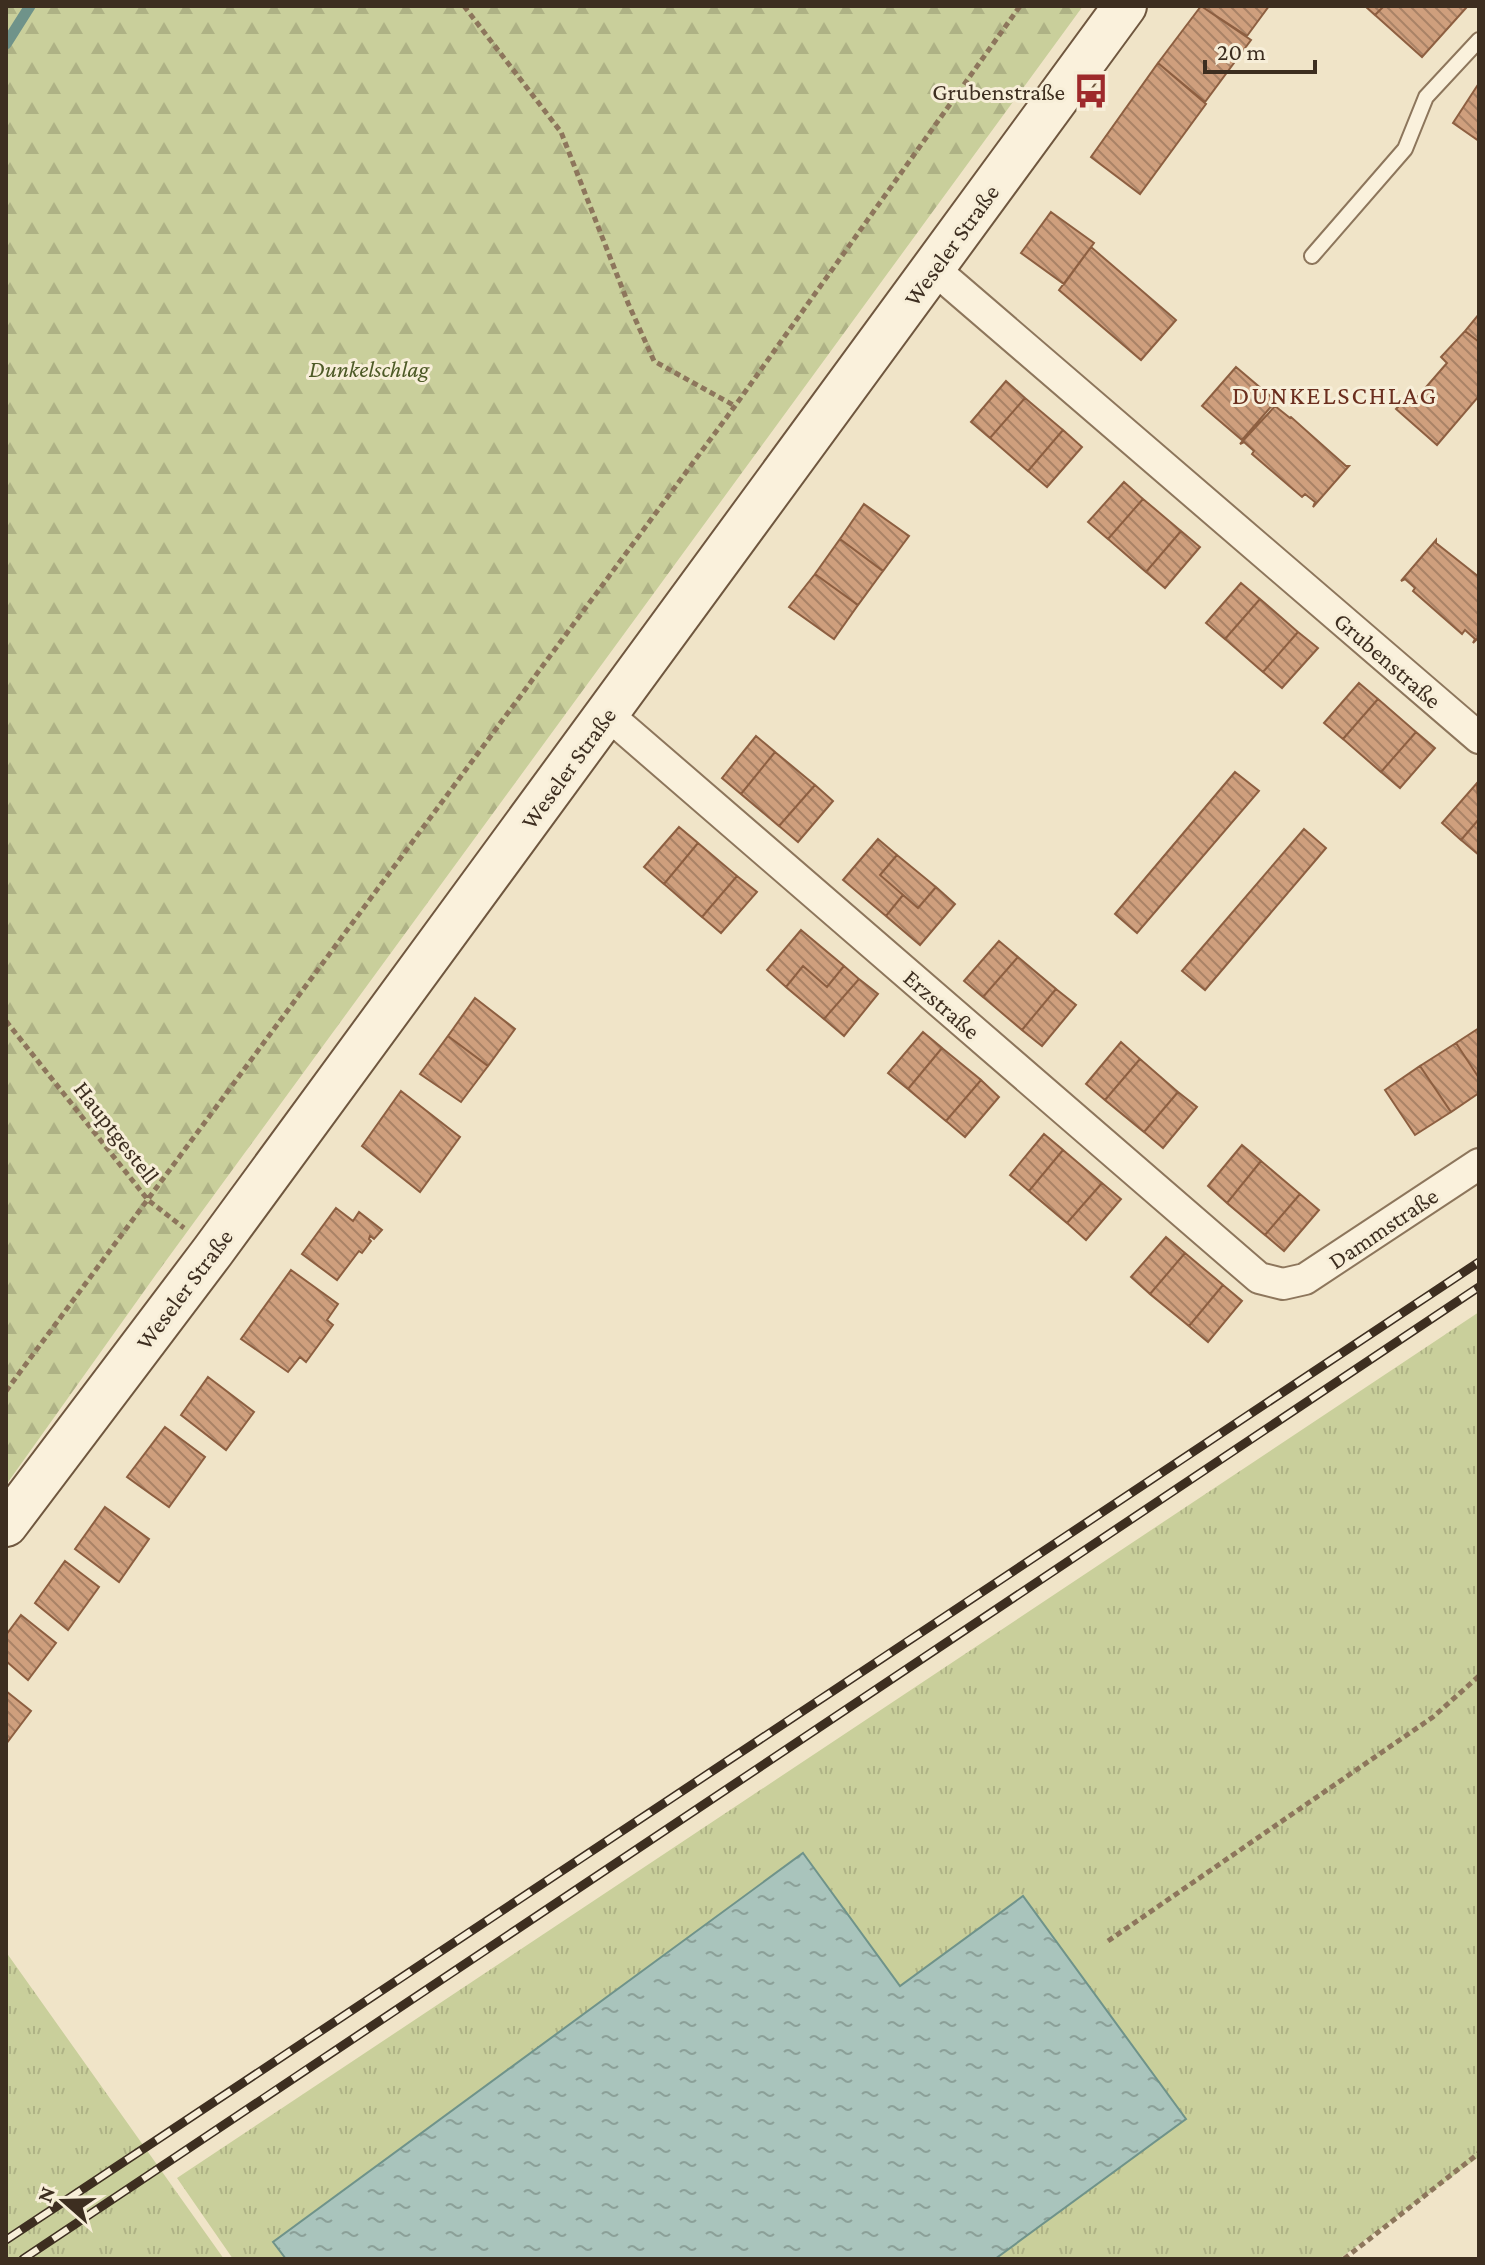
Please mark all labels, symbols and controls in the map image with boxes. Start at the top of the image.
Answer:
scale bar [1205,24,1315,74]
text: 20 m [1217,38,1266,65]
bus stop icon: Grubenstraße [1072,72,1110,110]
place label: Grubenstraße [932,78,1065,105]
street label: Weseler Straße [898,179,1004,311]
park label: Dunkelschlag [309,355,431,382]
district label: DUNKELSCHLAG [1232,381,1438,410]
street label: Grubenstraße [1329,606,1447,714]
street label: Weseler Straße [515,702,621,834]
street label: Erzstraße [898,964,986,1044]
street label: Hauptgestell [69,1075,165,1189]
street label: Dammstraße [1323,1182,1443,1274]
street label: Weseler Straße [130,1224,238,1354]
north arrow [24,2161,104,2241]
text: N [31,2183,60,2206]

